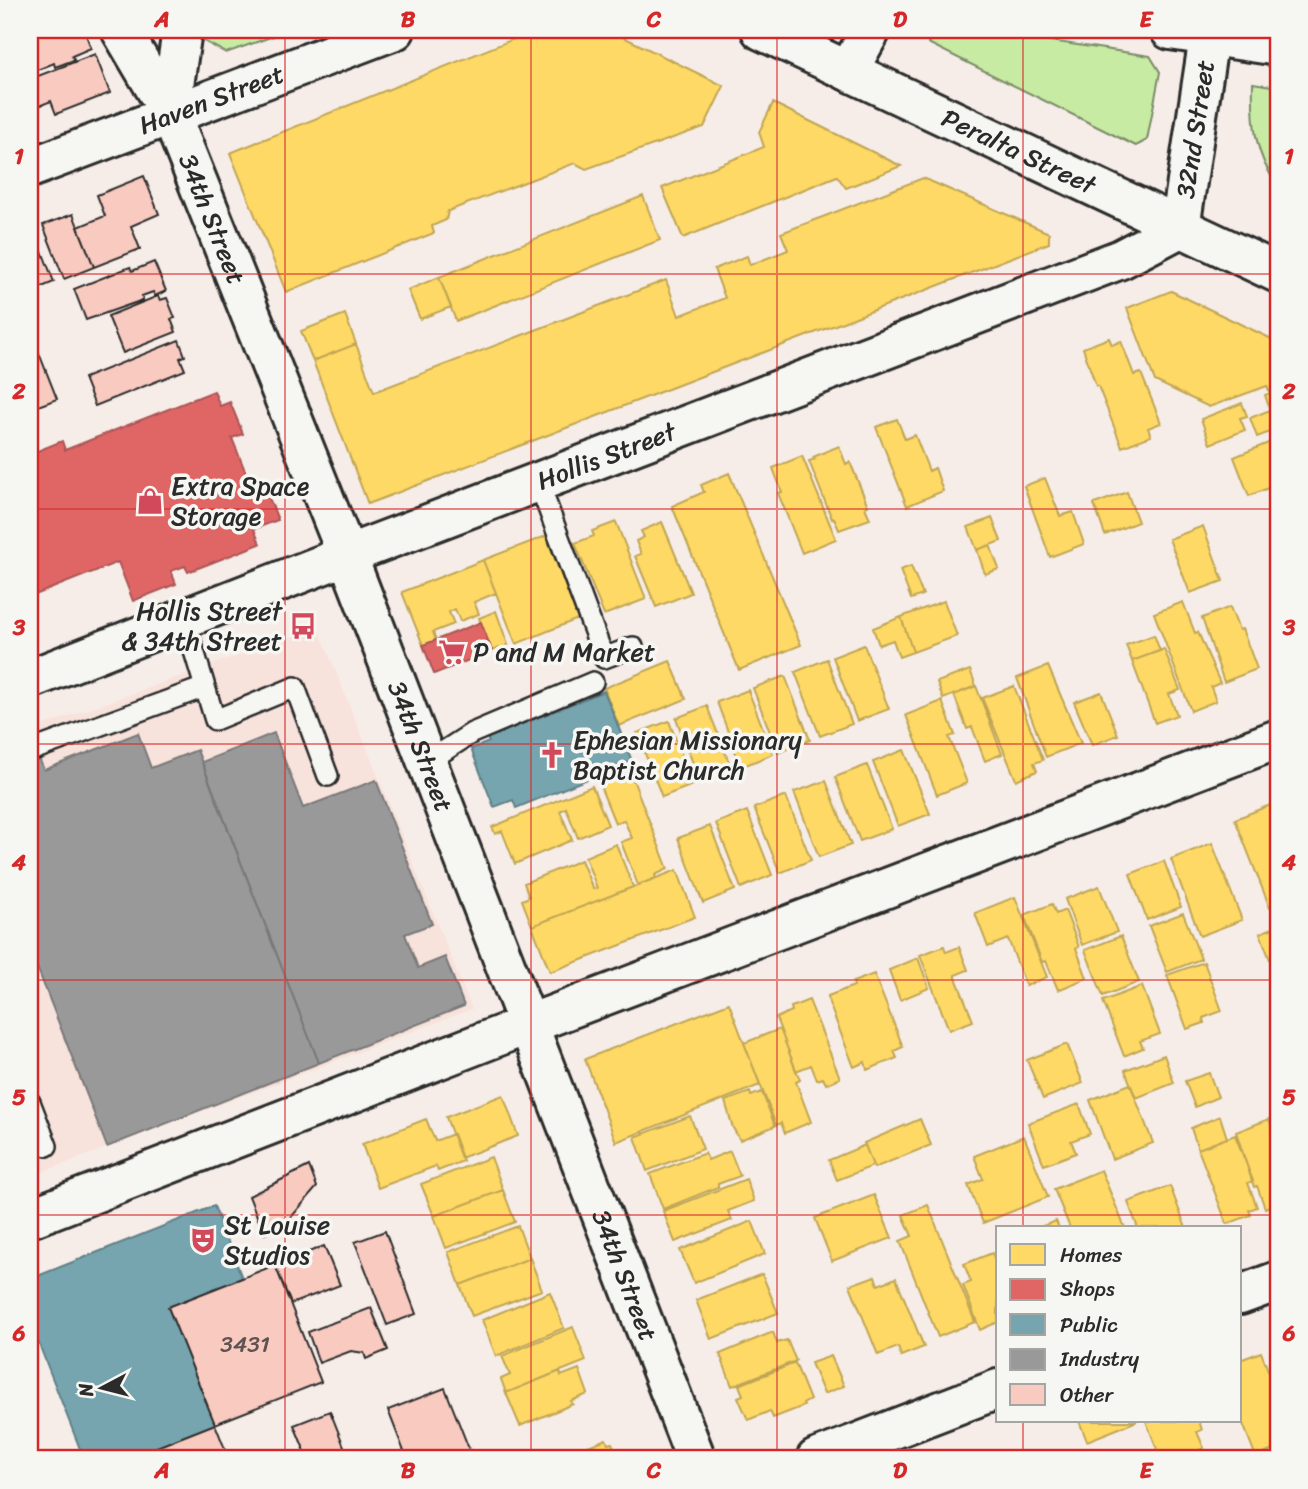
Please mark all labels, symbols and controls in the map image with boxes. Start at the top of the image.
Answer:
text: A [153,0,170,40]
text: B [401,0,416,40]
text: C [646,0,662,40]
text: D [893,0,908,40]
text: E [1140,0,1155,40]
street label: Haven Street [132,51,291,148]
street label: 32nd Street [1162,57,1228,201]
street label: Peralta Street [934,95,1105,208]
text: 1 [14,136,24,177]
text: 1 [1284,136,1294,177]
street label: 34th Street [165,146,259,292]
text: 2 [11,371,26,412]
text: 2 [1281,371,1296,412]
street label: Hollis Street [530,408,684,503]
place label: Extra Space Storage [171,463,310,539]
shop icon: Extra Space Storage [135,486,165,516]
place label: Hollis Street & 34th Street [121,588,284,664]
text: 3 [12,607,26,648]
text: 3 [1282,607,1296,648]
bus stop icon: Hollis Street & 34th Street [288,611,318,641]
place label: P and M Market [473,629,655,675]
supermarket icon: P and M Market [437,637,467,667]
street label: 34th Street [375,674,467,819]
place label: Ephesian Missionary Baptist Church [573,717,803,793]
church icon: Ephesian Missionary Baptist Church [537,740,567,770]
text: 4 [11,842,27,883]
text: 4 [1281,842,1297,883]
text: 5 [12,1077,26,1118]
text: 5 [1282,1077,1296,1118]
place label: St Louise Studios [224,1202,330,1278]
street label: 34th Street [579,1203,671,1348]
theatre icon: St Louise Studios [188,1225,218,1255]
legend [996,1226,1242,1422]
text: Homes [1060,1236,1122,1274]
text: Shops [1060,1270,1115,1308]
text: Public [1060,1306,1118,1344]
text: 6 [11,1313,26,1354]
text: 6 [1281,1313,1296,1354]
house number: 3431 [220,1324,270,1365]
text: Industry [1059,1340,1139,1378]
north arrow [66,1352,136,1422]
text: Other [1060,1376,1115,1414]
text: N [68,1381,103,1400]
text: A [153,1450,170,1489]
text: B [401,1450,416,1489]
text: C [646,1450,662,1489]
text: D [893,1450,908,1489]
text: E [1140,1450,1155,1489]

